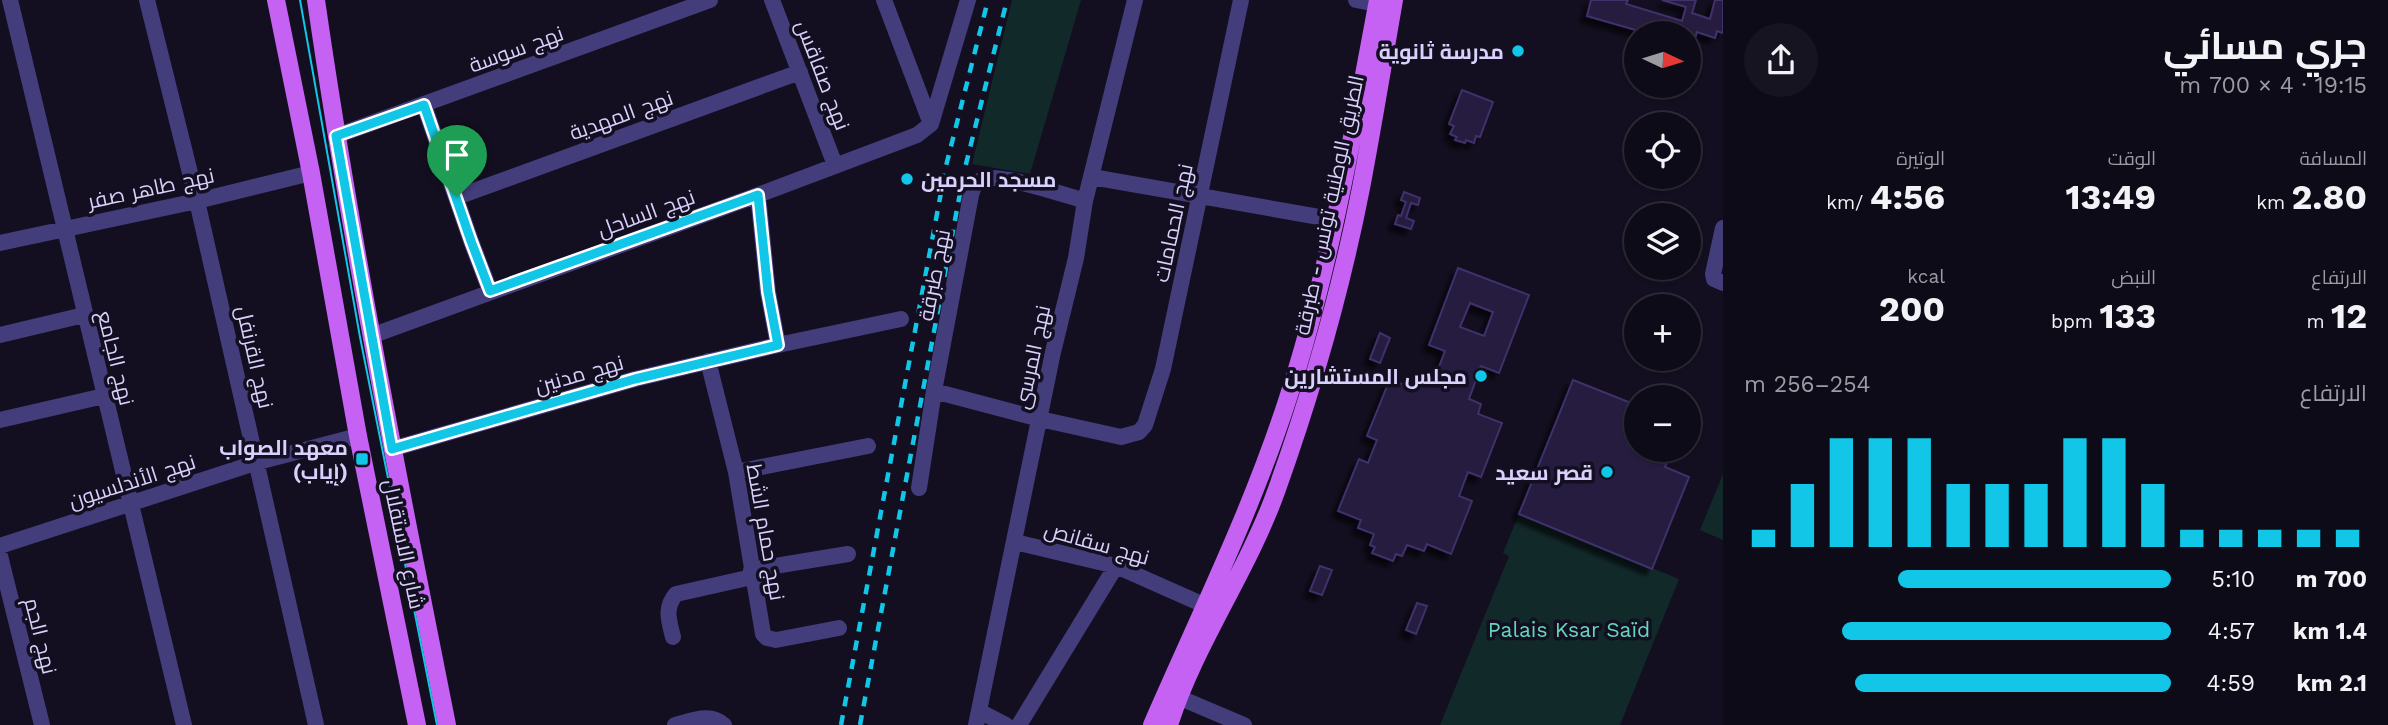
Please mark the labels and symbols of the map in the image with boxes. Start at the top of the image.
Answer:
street label: نهج صفاقس [789,17,855,134]
street label: نهج سوسة [465,20,567,80]
north arrow [1624,21,1701,98]
place label: مدرسة ثانوية [1379,39,1504,65]
marker: مدرسة ثانوية [1510,43,1526,59]
street label: الطريق الوطنية تونس - طبرقة [1289,73,1370,337]
street label: نهج المهدية [566,85,677,147]
pin [427,125,487,197]
street label: نهج الحمامات [1148,161,1200,285]
street label: نهج طاهر صفر [84,162,217,216]
place label: مسجد الحرمين [921,167,1056,192]
marker: مسجد الحرمين [899,171,915,187]
street label: نهج الساحل [594,184,699,244]
street label: نهج طبرقة [913,227,957,323]
street label: نهج القرنفل [229,303,279,411]
street label: نهج المرسى [1009,303,1057,412]
street label: نهج الجامع [90,308,140,408]
street label: نهج مدنين [532,349,627,400]
place label: مجلس المستشارين [1284,364,1467,389]
marker: مجلس المستشارين [1473,368,1489,384]
place label: معهد الصواب (إياب) [219,435,348,486]
street label: نهج الأندلسيون [65,449,199,515]
marker: معهد الصواب (إياب) [354,451,370,467]
place label: قصر سعيد [1495,460,1593,485]
street label: نهج حمام الشط [740,462,790,603]
marker: قصر سعيد [1599,464,1615,480]
street label: شارع الاستقلال [376,477,430,612]
street label: نهج سقانص [1041,516,1152,572]
street label: نهج الجم [18,595,63,677]
park label: Palais Ksar Saïd [1488,617,1650,642]

